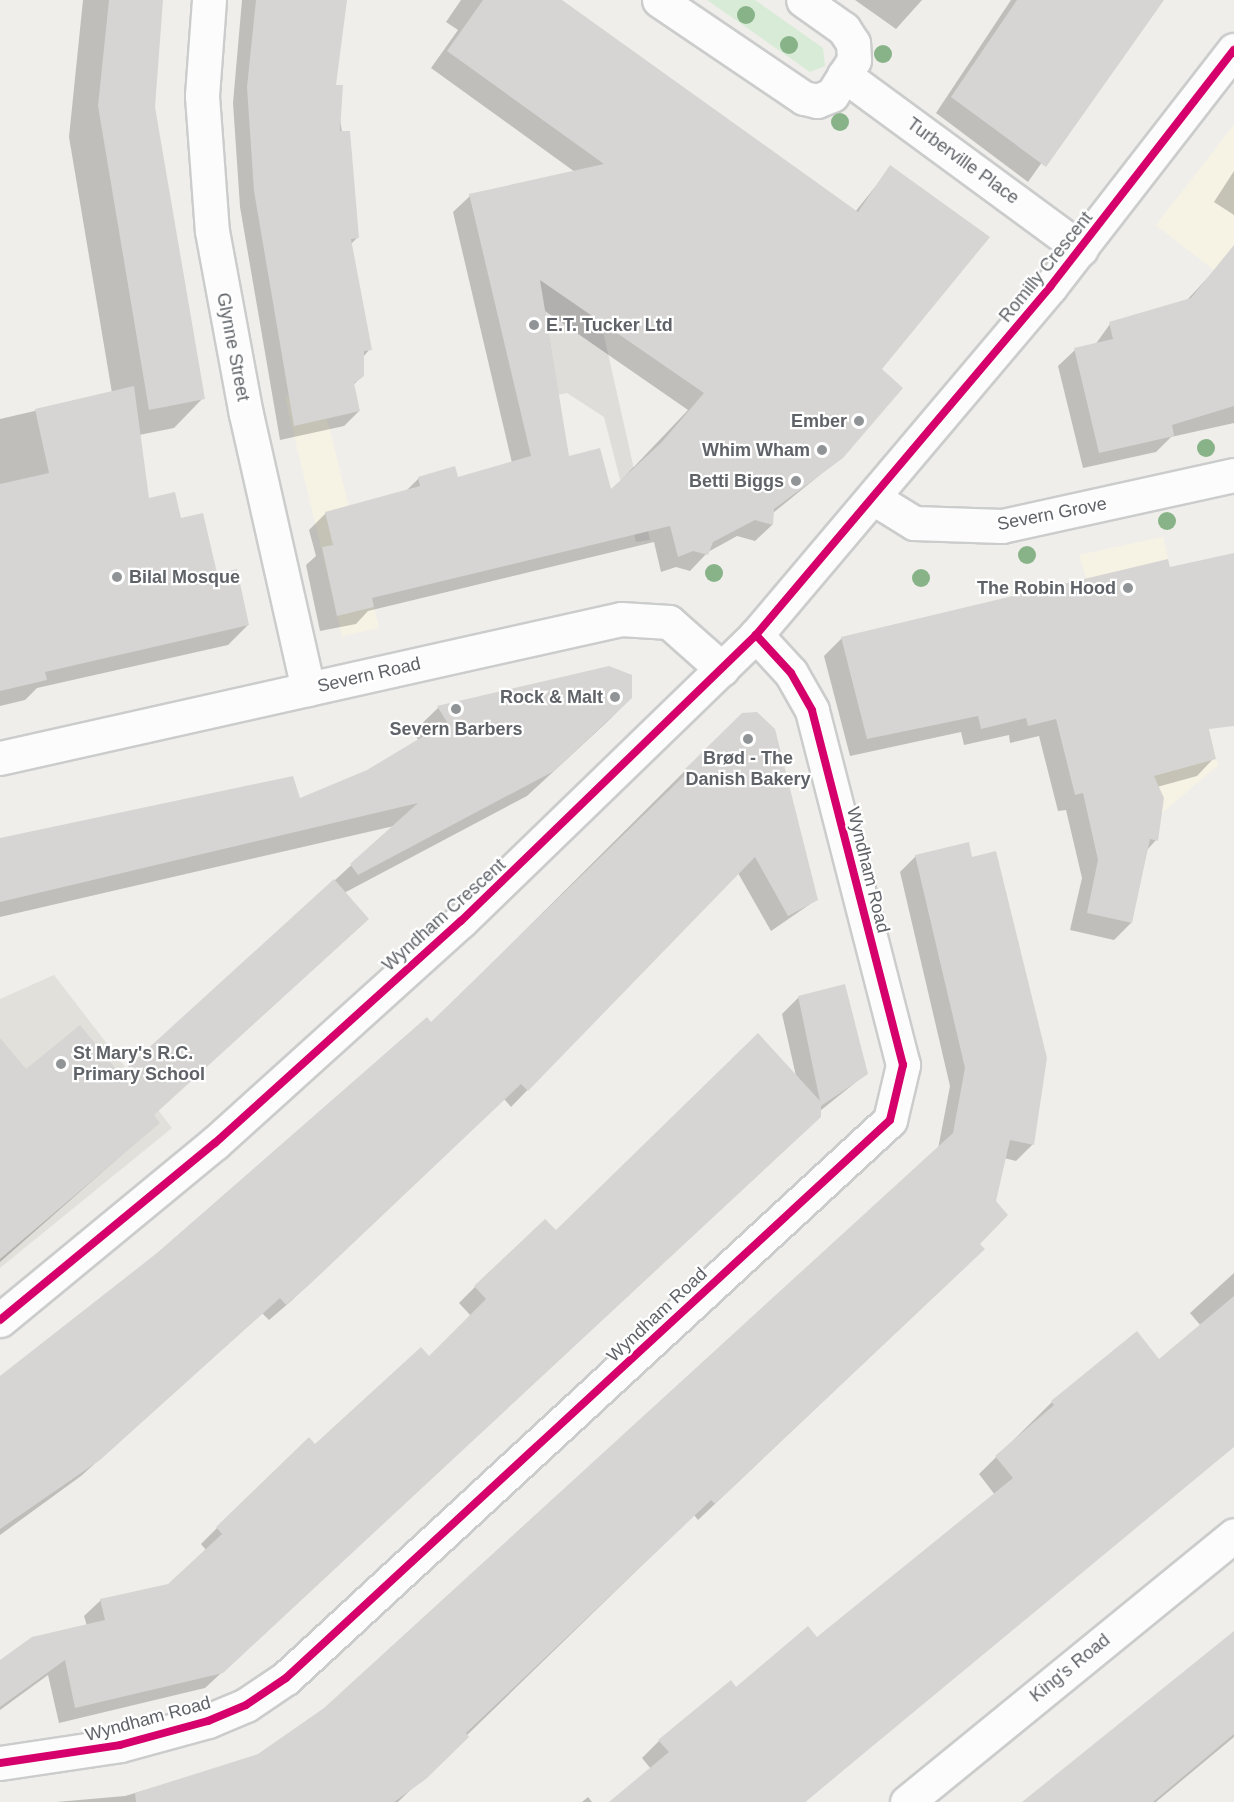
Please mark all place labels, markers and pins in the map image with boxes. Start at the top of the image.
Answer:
place label: E.T. Tucker Ltd [546,314,673,336]
marker: E.T. Tucker Ltd [527,318,541,332]
place label: Ember [791,410,847,432]
marker: Ember [852,414,866,428]
place label: Whim Wham [702,439,810,461]
marker: Whim Wham [815,443,829,457]
place label: Betti Biggs [689,470,784,492]
marker: Betti Biggs [789,474,803,488]
place label: Bilal Mosque [129,566,240,588]
marker: Bilal Mosque [110,570,124,584]
place label: The Robin Hood [977,577,1116,599]
marker: The Robin Hood [1121,581,1135,595]
place label: Rock & Malt [500,686,603,708]
marker: Rock & Malt [608,690,622,704]
marker: Severn Barbers [449,702,463,716]
place label: Severn Barbers [389,718,523,740]
marker: Brød - The Danish Bakery [741,732,755,746]
place label: Brød - The Danish Bakery [685,748,811,790]
place label: St Mary's R.C. Primary School [73,1043,205,1086]
marker: St Mary's R.C. Primary School [54,1057,68,1071]

